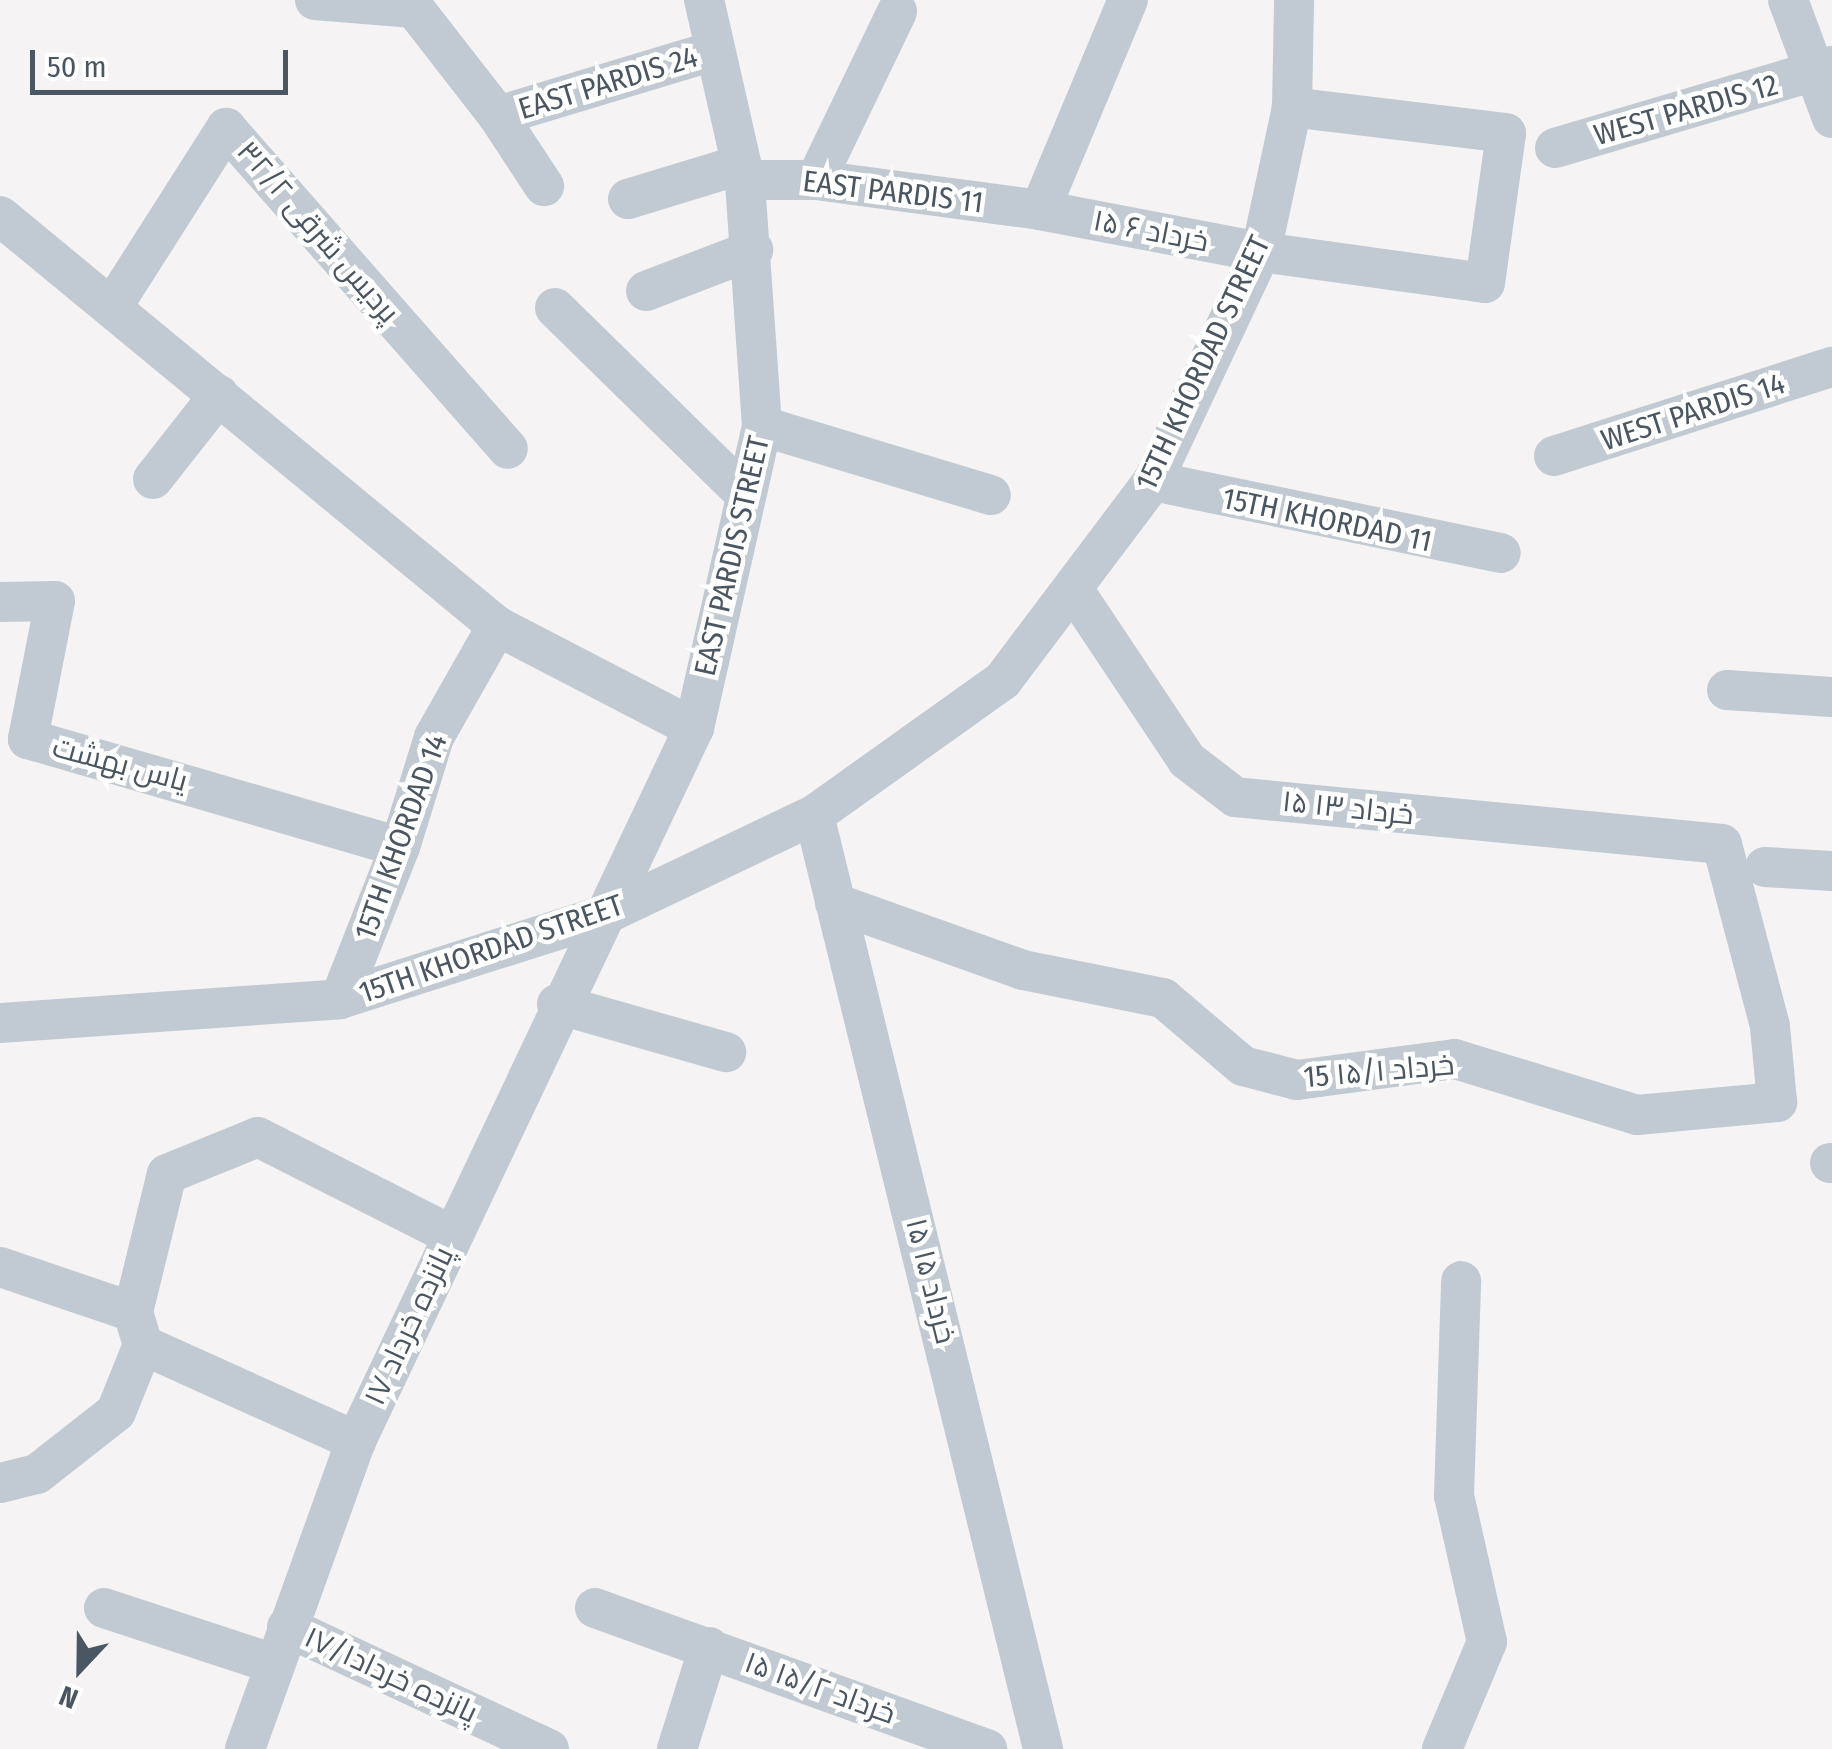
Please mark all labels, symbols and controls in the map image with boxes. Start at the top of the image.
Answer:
scale bar [35,30,292,92]
street label: EAST PARDIS 24 [514,39,702,127]
text: 50 m [47,49,107,85]
street label: WEST PARDIS 12 [1590,67,1782,153]
street label: پردیس شرقی ۳۲/۲ [229,134,407,330]
street label: EAST PARDIS 11 [801,163,985,221]
street label: ۱۵ خرداد ۶ [1090,202,1212,260]
street label: 15TH KHORDAD STREET [1128,230,1278,496]
street label: WEST PARDIS 14 [1597,365,1789,459]
street label: EAST PARDIS STREET [687,433,777,679]
street label: 15TH KHORDAD 11 [1219,480,1435,560]
street label: یاس بهشت [49,729,191,799]
street label: 15TH KHORDAD 14 [347,729,455,945]
street label: ۱۵ خرداد ۱۳ [1280,783,1416,833]
street label: 15TH KHORDAD STREET [354,887,628,1011]
street label: 15 خرداد ۱۵/۱ [1302,1046,1456,1096]
street label: ۱۵ خرداد ۱۵ [898,1214,964,1348]
street label: پانزده خرداد ۱۷ [357,1241,461,1411]
north arrow [30,1619,130,1719]
street label: پانزده خرداد۱۷/۱ [299,1619,483,1731]
street label: ۱۵ خرداد ۱۵/۲ [740,1644,900,1732]
text: N [55,1679,83,1716]

